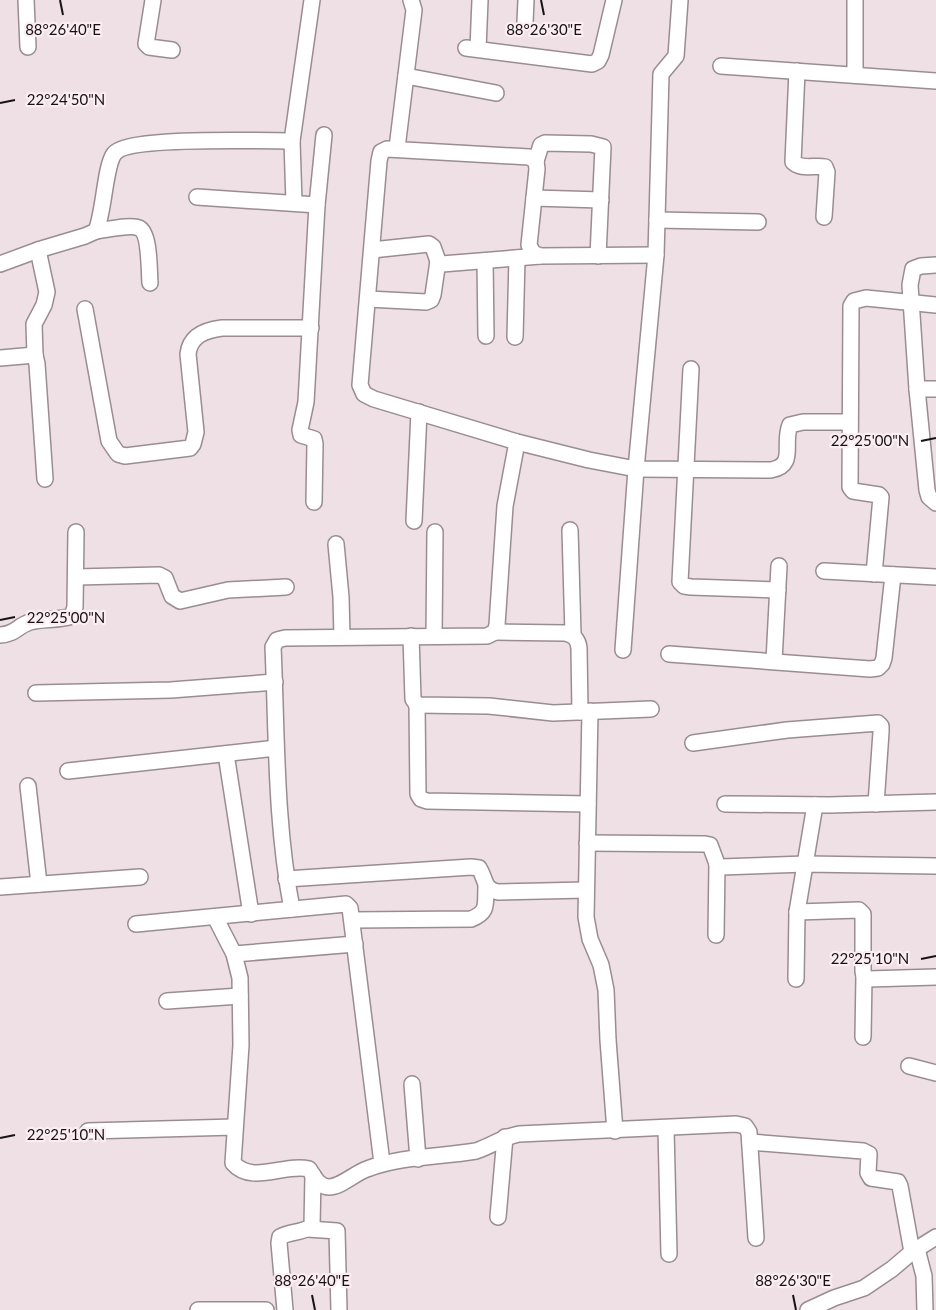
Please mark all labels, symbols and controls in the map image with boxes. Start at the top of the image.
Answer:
text: 88°26'40"E [25,20,101,38]
text: 88°26'30"E [506,20,582,38]
text: 22°24'50"N [27,90,105,108]
text: 22°25'00"N [831,431,909,449]
text: 22°25'00"N [27,608,105,626]
text: 22°25'10"N [831,949,909,967]
text: 22°25'10"N [27,1125,105,1143]
text: 88°26'40"E [274,1271,350,1289]
text: 88°26'30"E [755,1271,831,1289]

